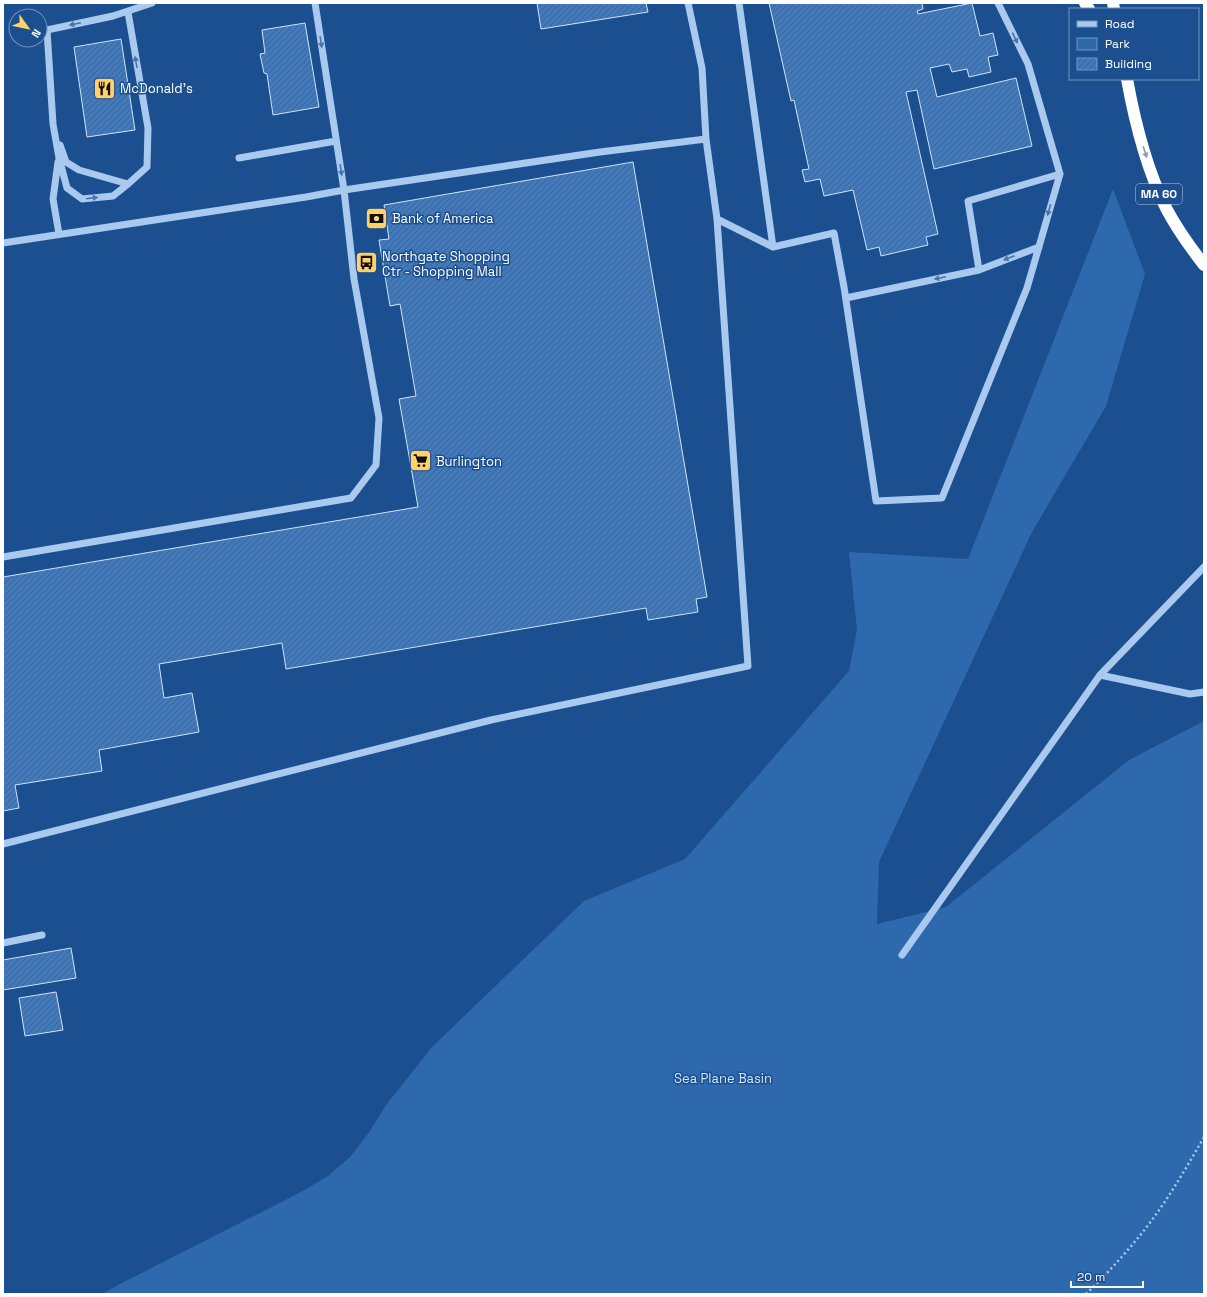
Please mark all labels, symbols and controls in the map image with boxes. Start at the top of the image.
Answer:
north arrow [8,8,48,48]
legend [1069,8,1199,80]
text: Road [1105,16,1134,32]
one-way arrow [69,22,81,28]
text: N [29,27,44,40]
one-way arrow [1012,32,1018,44]
one-way arrow [318,35,324,48]
text: Park [1105,36,1130,52]
one-way arrow [133,56,139,68]
text: Building [1105,56,1152,72]
restaurant icon: McDonald's [91,75,117,101]
place label: McDonald's [120,80,193,97]
one-way arrow [1142,147,1148,159]
one-way arrow [338,164,344,176]
road number: MA 60 [1136,184,1182,204]
one-way arrow [86,195,98,201]
one-way arrow [1046,204,1052,216]
bank icon: Bank of America [364,205,390,231]
place label: Bank of America [392,210,494,227]
place label: Northgate Shopping Ctr - Shopping Mall [382,248,510,280]
bus stop icon: Northgate Shopping Ctr - Shopping Mall [353,250,379,276]
one-way arrow [1002,256,1014,262]
one-way arrow [934,275,947,281]
supermarket icon: Burlington [407,448,433,474]
place label: Burlington [436,453,502,470]
park label: Sea Plane Basin [674,1070,772,1087]
scale bar [1071,1263,1143,1289]
text: 20 m [1077,1269,1105,1285]

